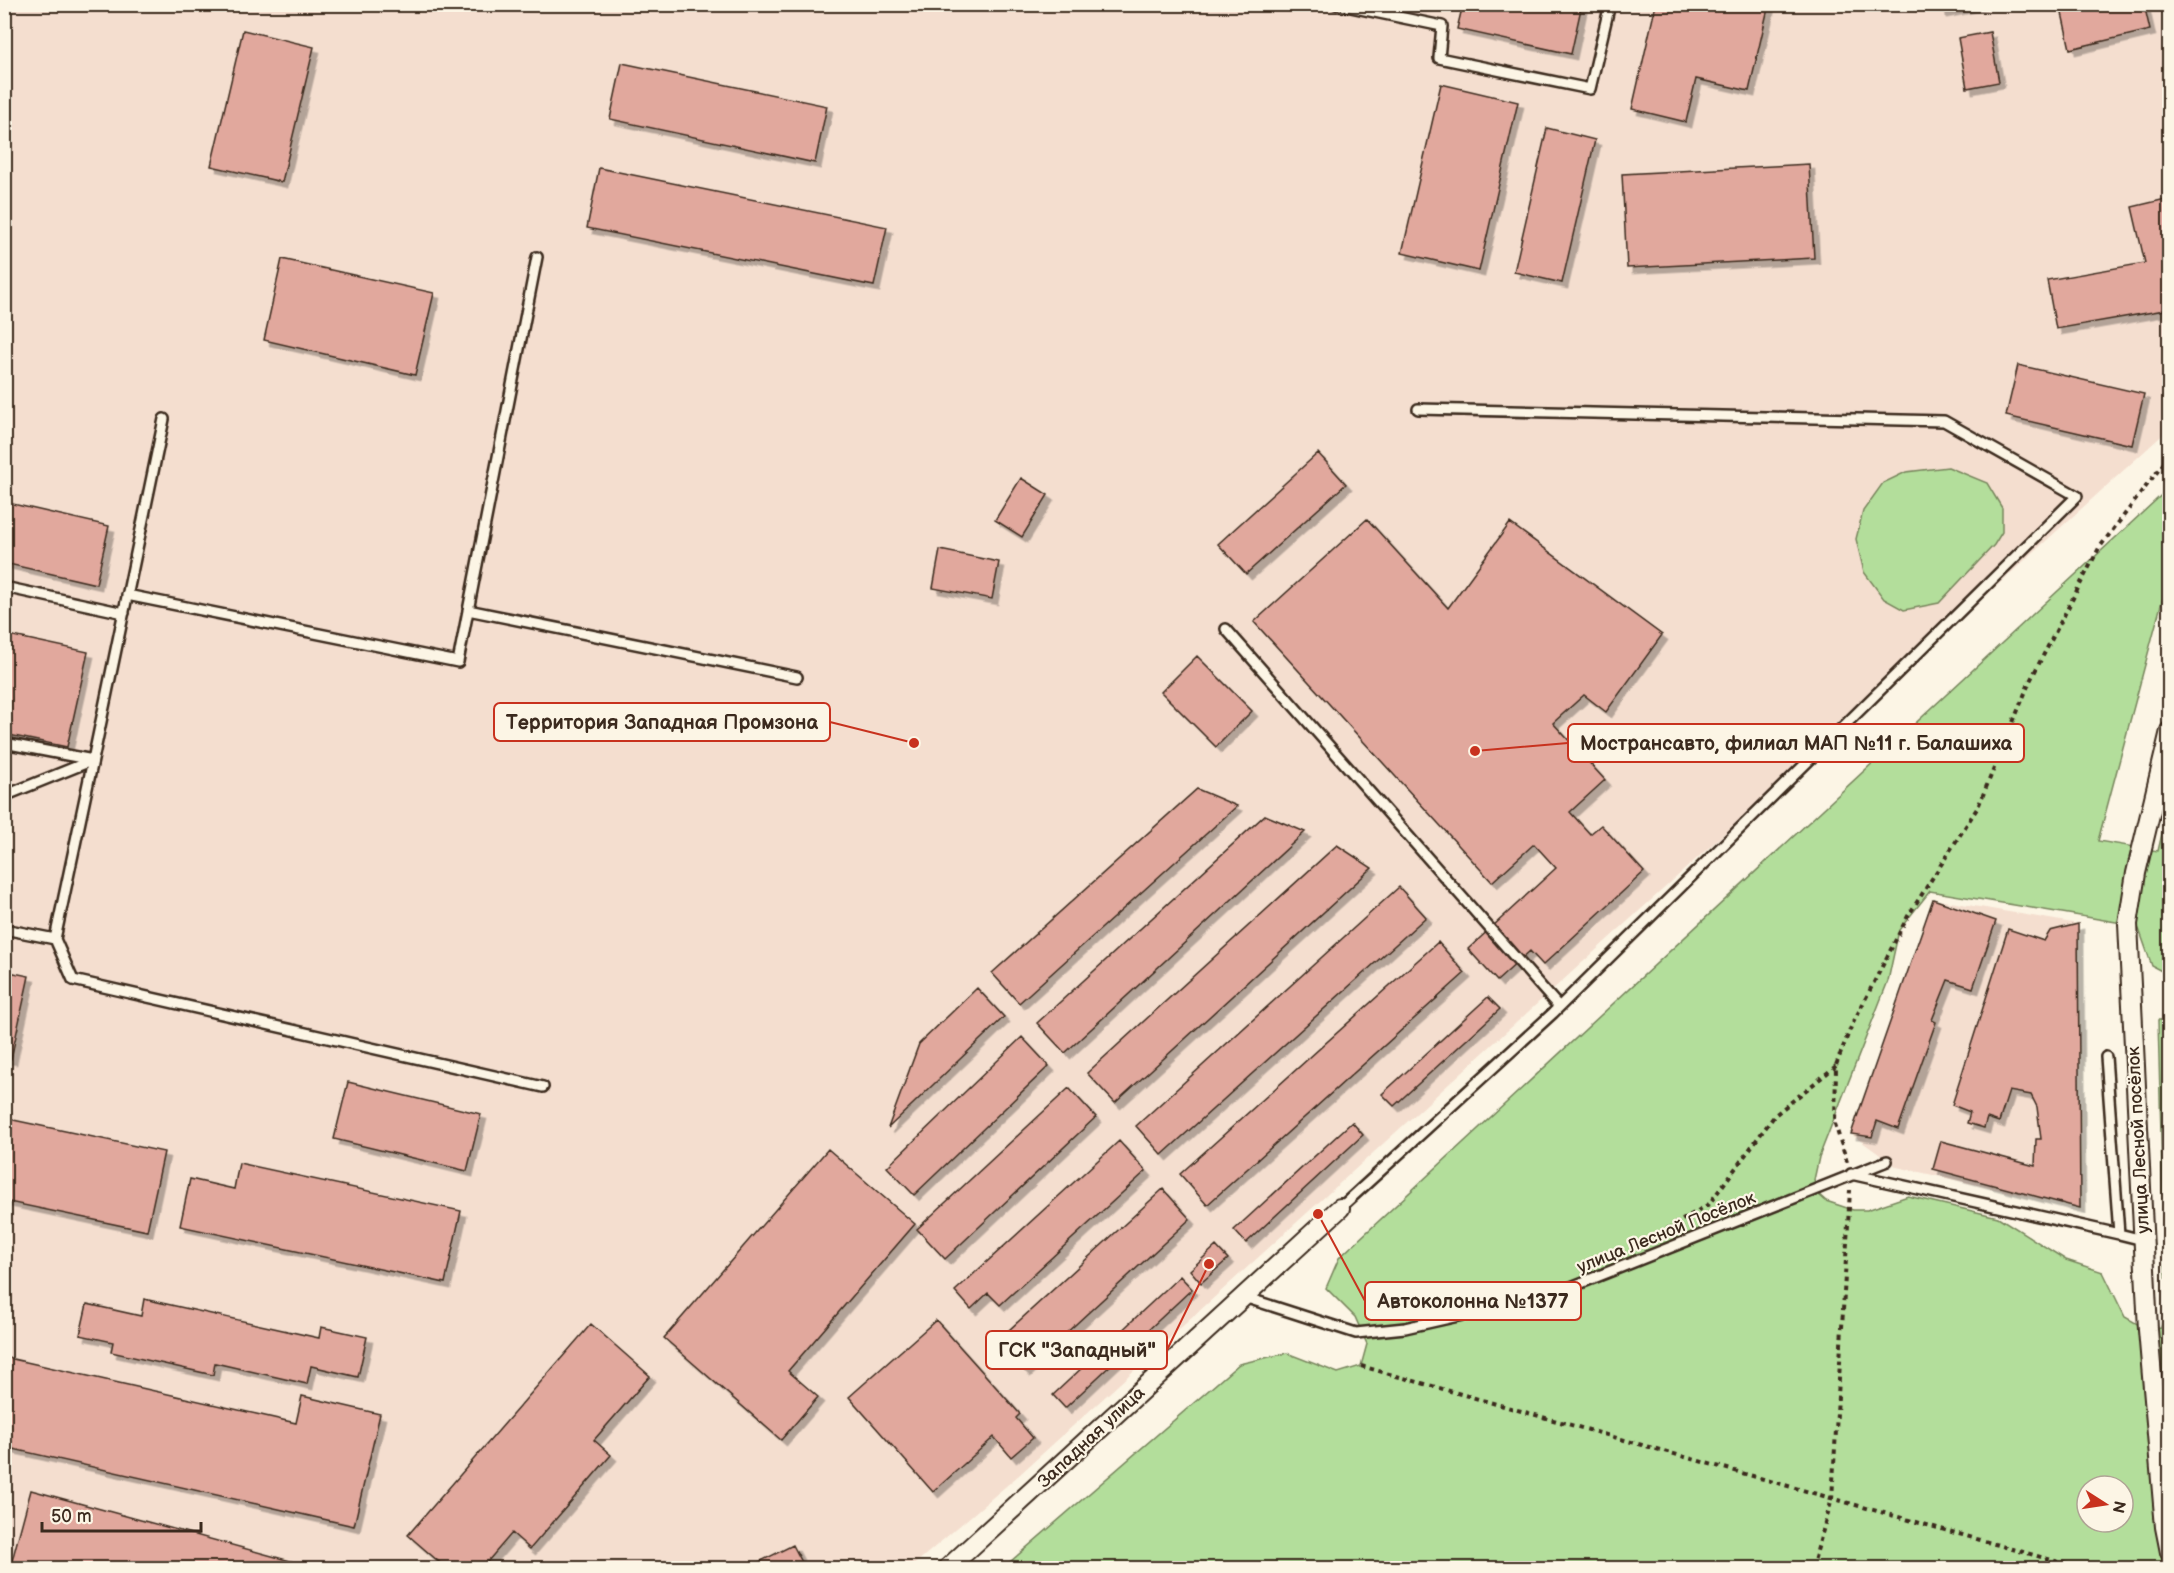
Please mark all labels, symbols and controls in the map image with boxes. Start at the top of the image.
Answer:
callout: Территория Западная Промзона [494,703,830,741]
text: Территория Западная Промзона [506,711,819,735]
callout: Мострансавто, филиал МАП №11 г. Балашиха [1568,724,2024,762]
text: Мострансавто, филиал МАП №11 г. Балашиха [1580,732,2012,756]
street label: улица Лесной посёлок [2123,1045,2154,1234]
street label: улица Лесной Посёлок [1574,1187,1759,1278]
callout: Автоколонна №1377 [1365,1282,1581,1320]
text: Автоколонна №1377 [1376,1290,1569,1314]
callout: ГСК "Западный" [986,1331,1167,1369]
text: ГСК "Западный" [998,1339,1156,1363]
street label: Западная улица [1033,1382,1149,1492]
north arrow [2075,1474,2135,1534]
scale bar [42,1495,201,1533]
text: N [2108,1499,2129,1515]
text: 50 m [51,1506,92,1527]

